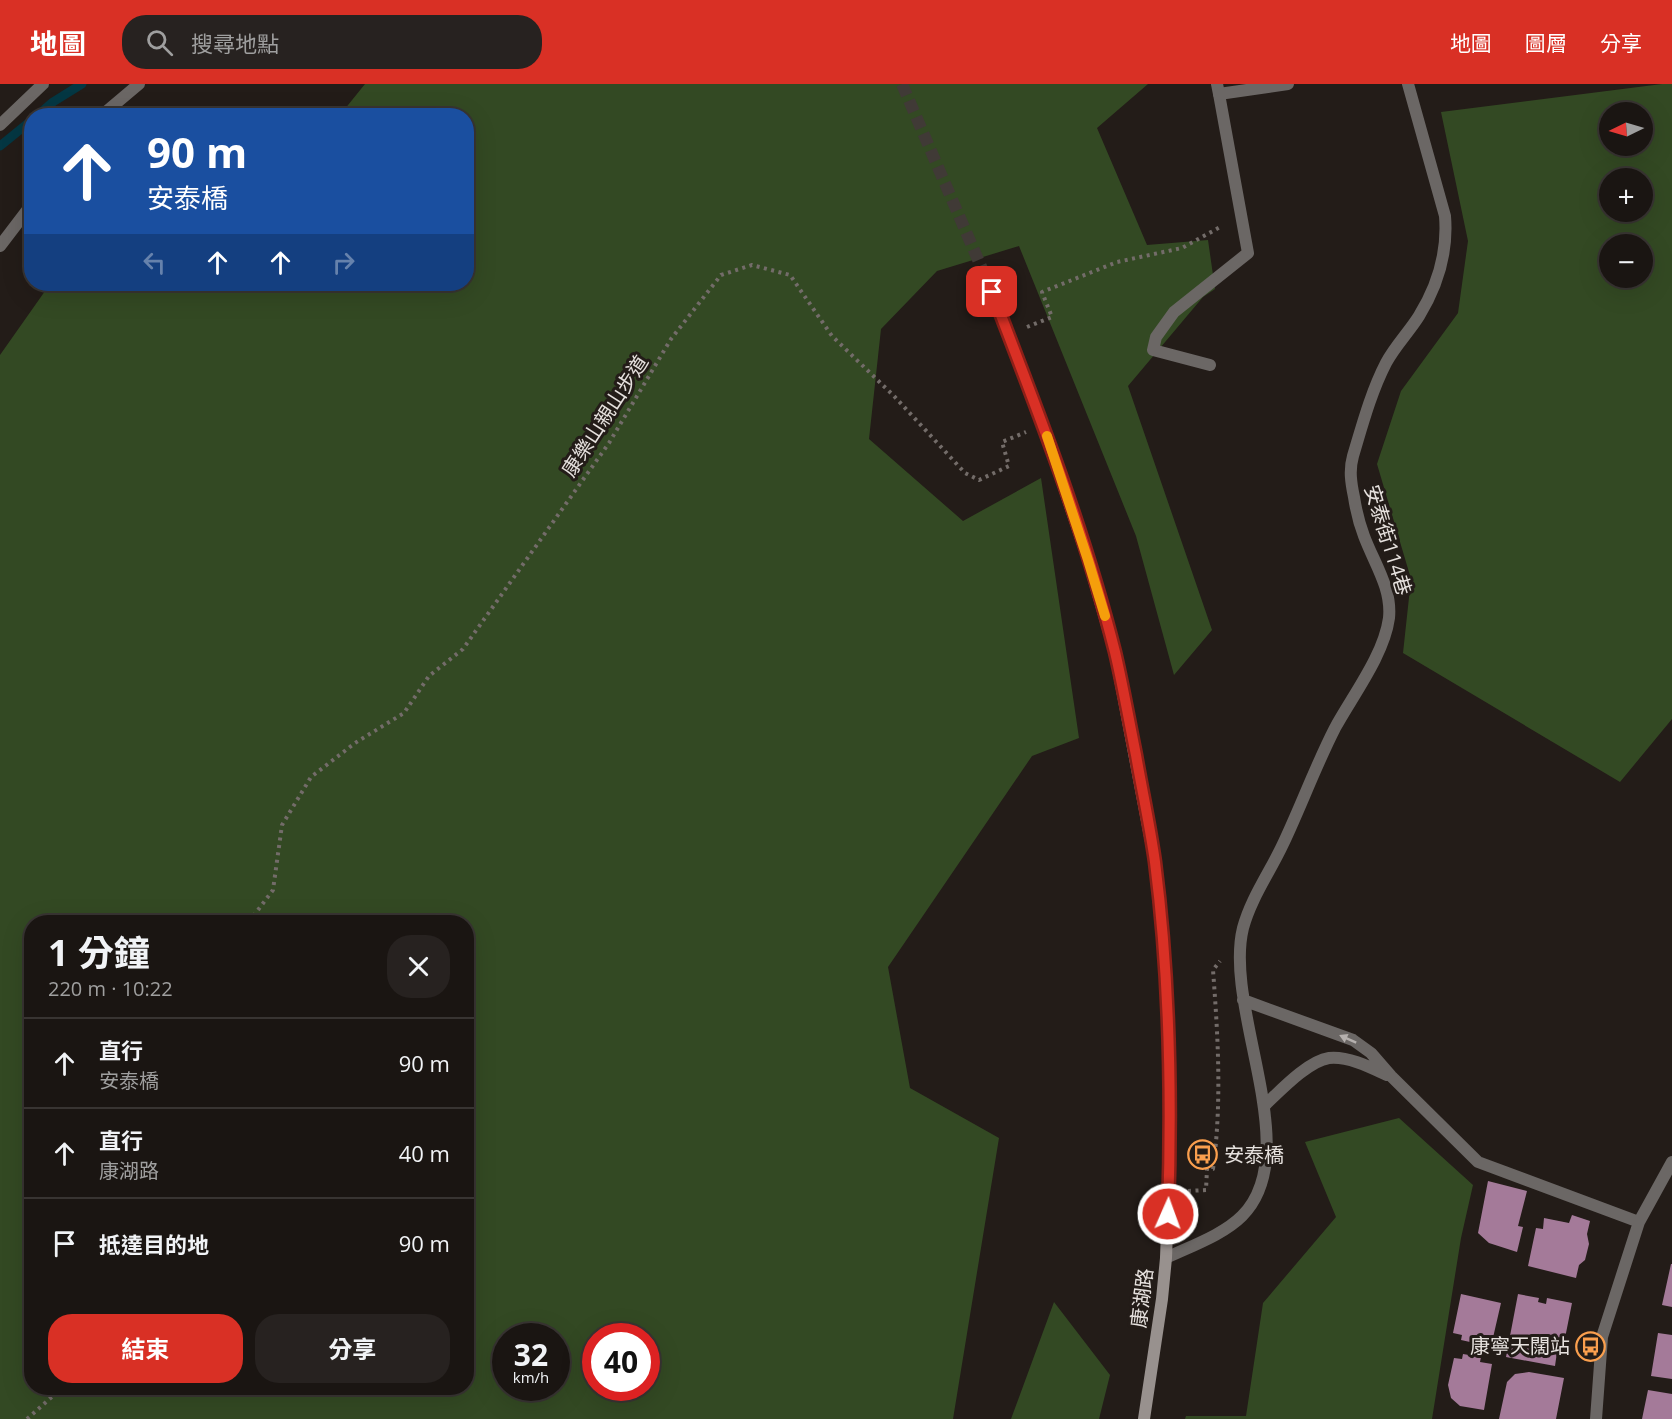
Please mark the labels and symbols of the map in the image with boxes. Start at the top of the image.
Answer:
north arrow [1599,102,1653,156]
pin [966,266,1017,317]
street label: 康樂山親山步道 [555,350,654,482]
street label: 安泰街114巷 [1359,481,1418,598]
one-way arrow [1339,1034,1356,1043]
bus stop icon: 安泰橋 [1187,1139,1219,1171]
place label: 安泰橋 [1224,1141,1284,1168]
position arrow [1136,1182,1200,1246]
street label: 康湖路 [1124,1267,1159,1329]
speed limit sign: 40 [582,1323,660,1401]
bus stop icon: 康寧天闊站 [1575,1330,1607,1362]
place label: 康寧天闊站 [1470,1332,1570,1359]

